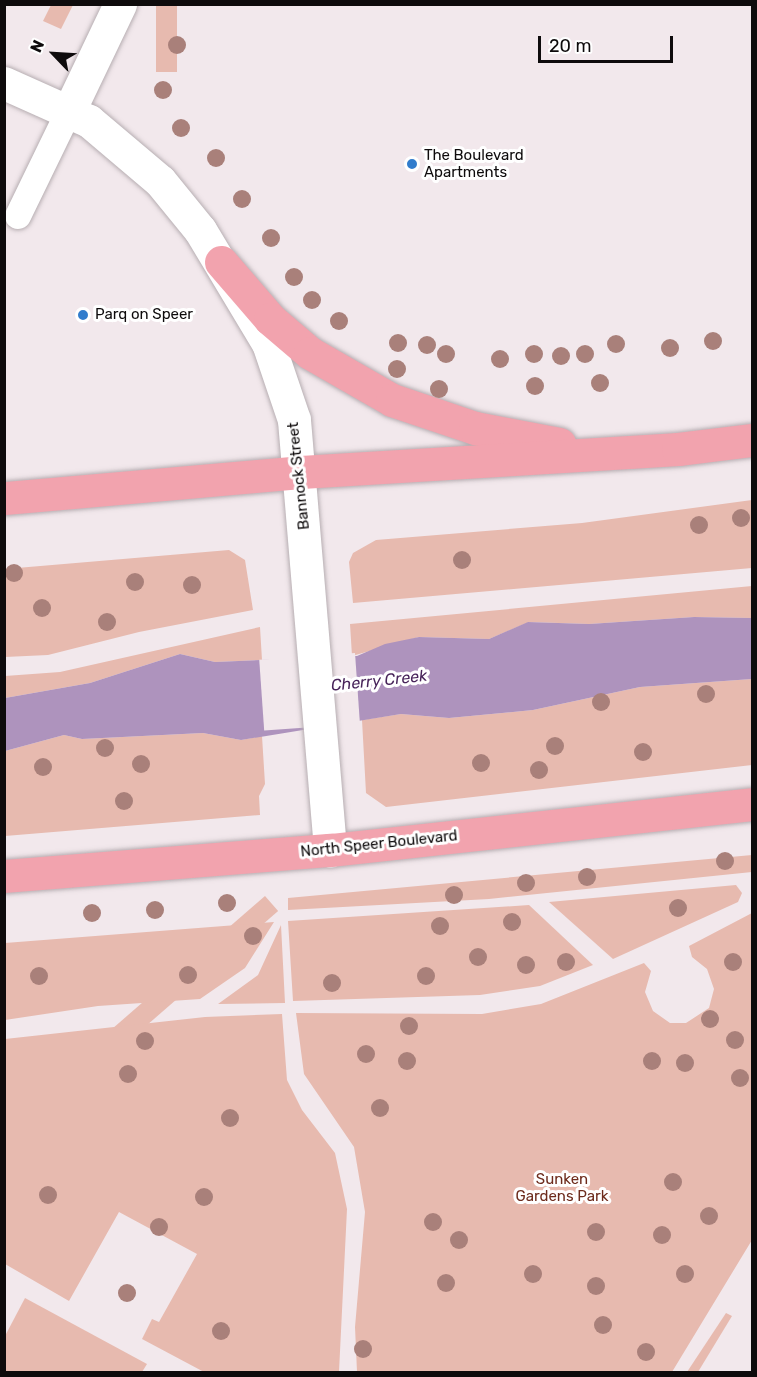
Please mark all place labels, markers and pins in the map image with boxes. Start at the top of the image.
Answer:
place label: The Boulevard Apartments [424,146,524,181]
marker: The Boulevard Apartments [405,157,419,171]
place label: Parq on Speer [95,306,193,324]
marker: Parq on Speer [76,308,90,322]

